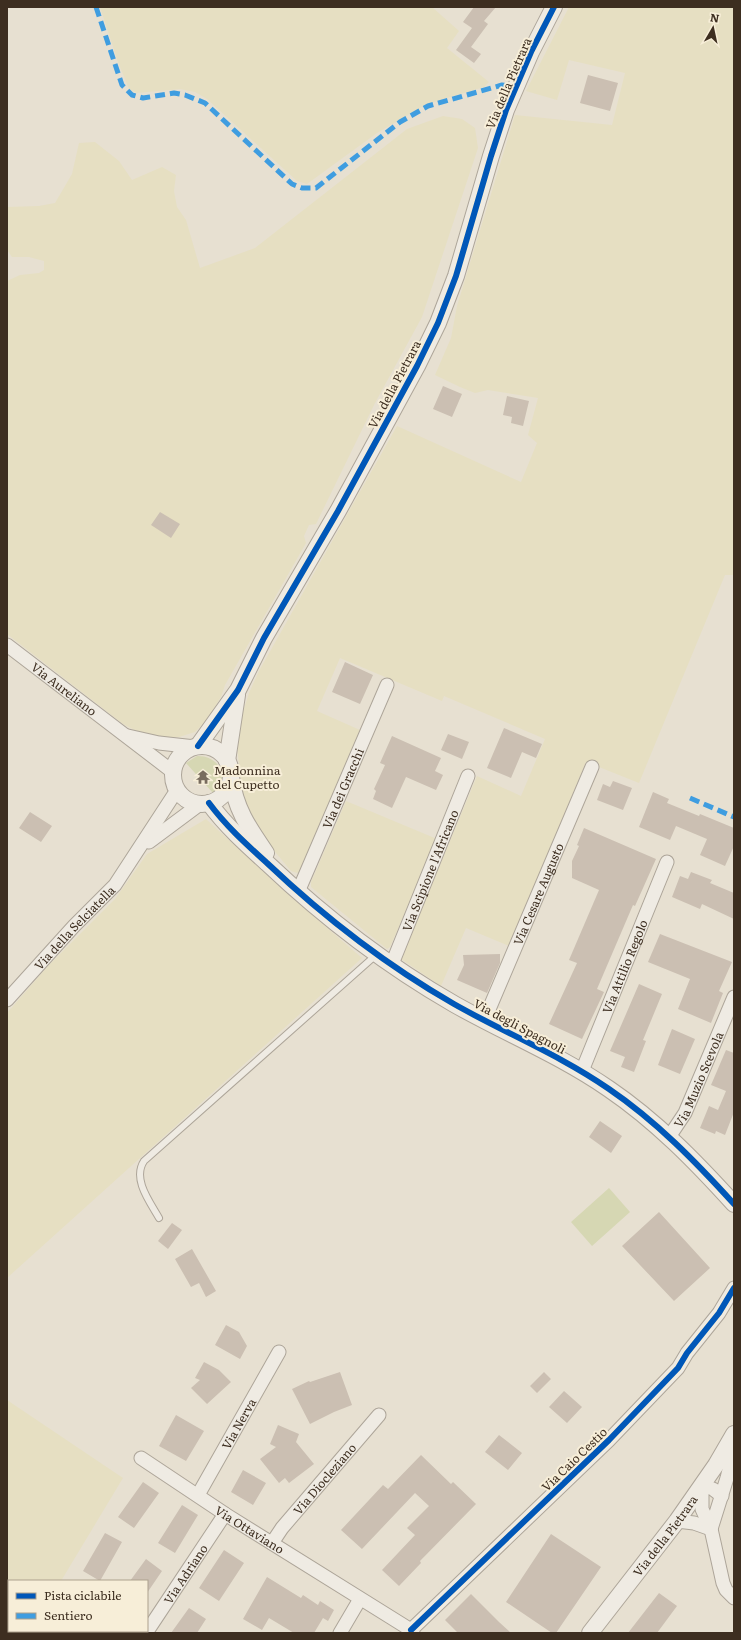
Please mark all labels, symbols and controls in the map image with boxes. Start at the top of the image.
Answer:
north arrow [693,8,733,48]
text: N [709,9,721,26]
street label: Via della Pietrara [481,34,536,132]
street label: Via della Pietrara [363,336,425,431]
street label: Via Aureliano [28,658,101,720]
street label: Via dei Gracchi [317,745,368,831]
place label: Madonnina del Cupetto [214,761,281,793]
temple icon: Madonnina del Cupetto [195,769,211,785]
street label: Via Scipione l'Africano [397,807,463,934]
street label: Via Cesare Augusto [508,840,568,948]
street label: Via della Selciatella [30,881,119,974]
street label: Via Attilio Regolo [597,917,652,1016]
street label: Via degli Spagnoli [471,994,569,1058]
street label: Via Muzio Scevola [669,1028,728,1131]
street label: Via Nerva [217,1394,260,1453]
street label: Via Caio Cestio [537,1423,611,1495]
street label: Via Diocleziano [289,1439,360,1518]
street label: Via della Pietrara [628,1491,702,1580]
street label: Via Ottaviano [211,1501,288,1558]
street label: Via Adriano [159,1540,212,1607]
legend [8,1580,148,1632]
text: Pista ciclabile [44,1586,122,1604]
text: Sentiero [44,1606,92,1624]

